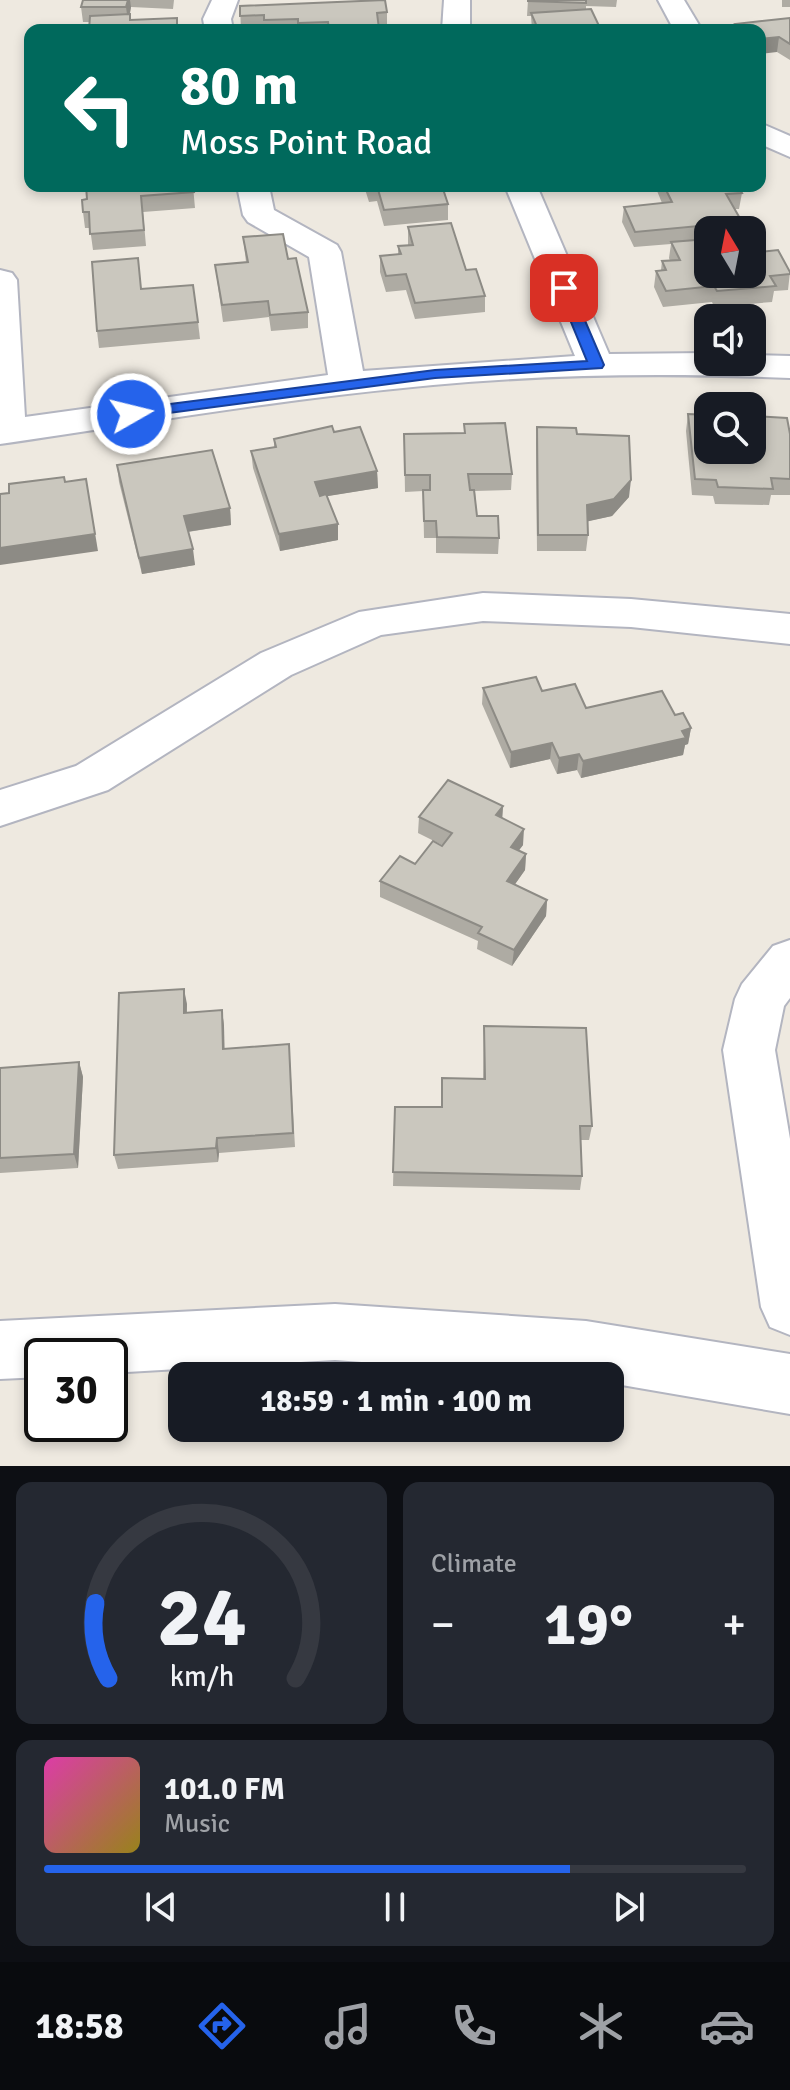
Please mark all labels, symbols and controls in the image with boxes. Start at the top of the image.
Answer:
text: 80 m [180,51,298,120]
icon: left [48,56,152,160]
text: Moss Point Road [180,120,432,165]
north arrow [694,216,766,288]
map controls [694,216,766,464]
pin [530,254,598,322]
icon: arrive [542,266,586,310]
button: sound [694,304,766,376]
position arrow [89,372,173,456]
button: search [694,392,766,464]
speed limit sign: 30 [24,1338,128,1442]
text: 18:59 · 1 min · 100 m [260,1383,532,1420]
text: Climate [431,1548,517,1580]
text: 24 [157,1567,246,1669]
text: 19° [544,1588,633,1662]
text: − [431,1598,455,1652]
text: + [722,1598,746,1652]
text: km/h [169,1659,234,1694]
text: 101.0 FM [164,1771,285,1808]
text: Music [164,1808,230,1840]
icon: previous [139,1885,183,1929]
icon: pause [373,1885,417,1929]
icon: next [607,1885,651,1929]
icon: directions [194,1998,250,2054]
icon: music [320,1998,376,2054]
icon: phone [446,1998,502,2054]
icon: climate [573,1998,629,2054]
icon: car [699,1998,755,2054]
text: 18:58 [35,2004,124,2049]

